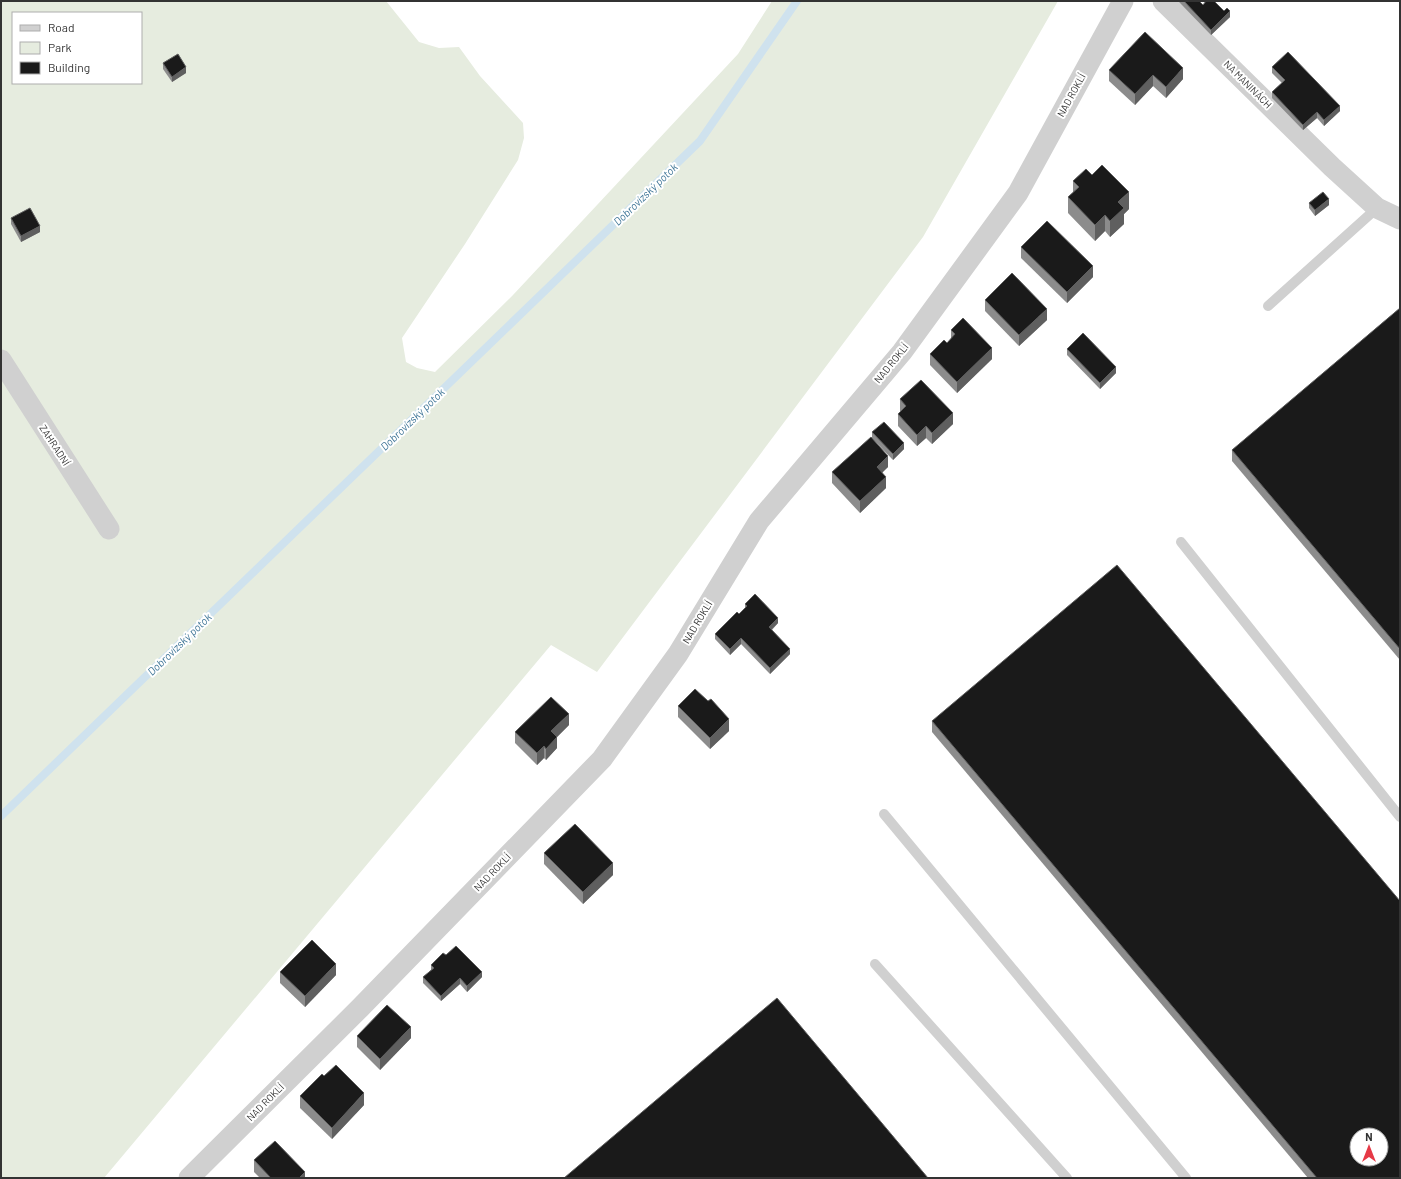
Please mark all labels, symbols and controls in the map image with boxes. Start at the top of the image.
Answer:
legend [12,12,142,84]
text: Road [48,20,75,34]
text: Park [48,40,72,54]
street label: NA MANINÁCH [1222,58,1274,110]
text: Building [48,60,90,74]
street label: NAD ROKLÍ [1054,71,1088,119]
water label: Dobrovízský potok [610,160,680,228]
street label: NAD ROKLÍ [871,340,911,385]
water label: Dobrovízský potok [377,385,447,453]
street label: ZAHRADNÍ [37,422,73,468]
street label: NAD ROKLÍ [680,598,715,646]
water label: Dobrovízský potok [144,610,214,678]
street label: NAD ROKLÍ [471,850,513,893]
street label: NAD ROKLÍ [244,1081,286,1123]
north arrow [1349,1127,1389,1167]
text: N [1365,1130,1373,1143]

